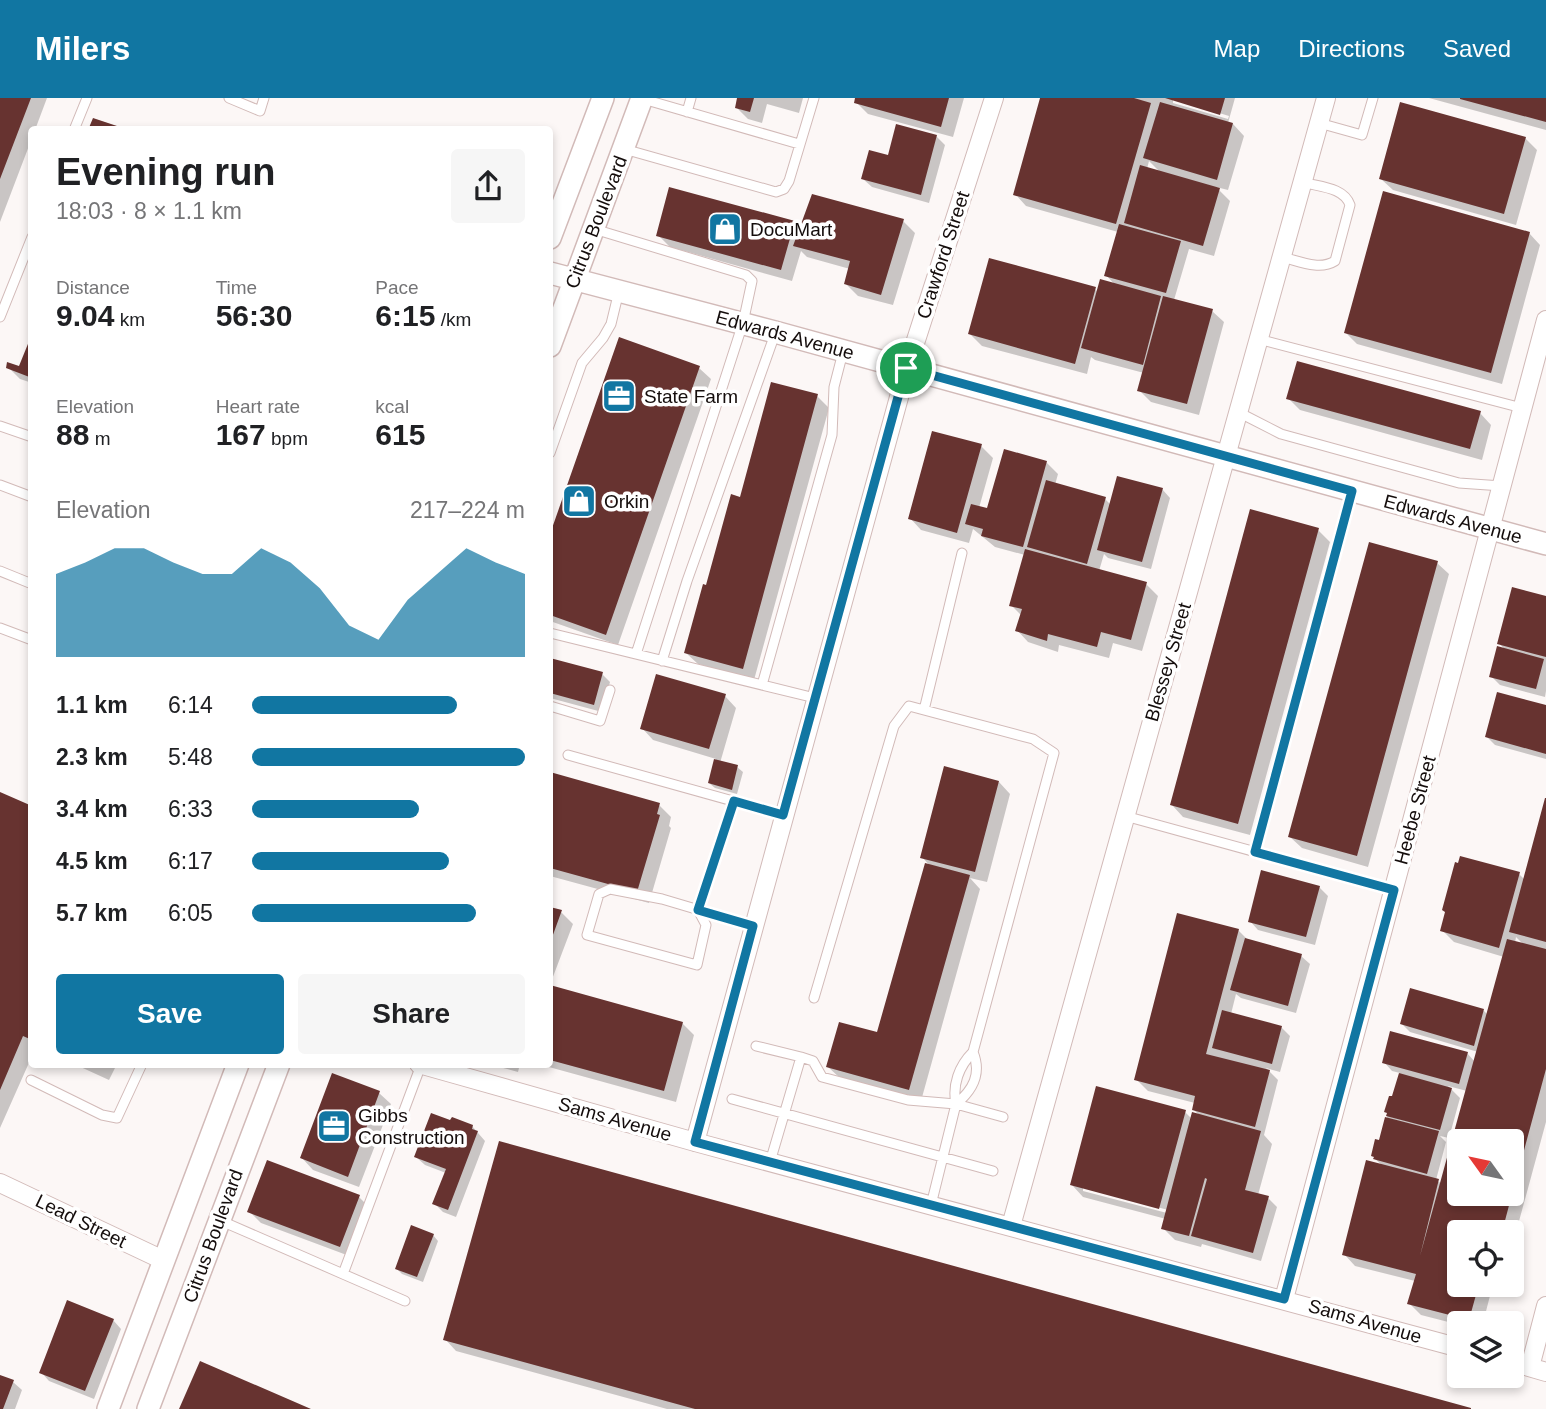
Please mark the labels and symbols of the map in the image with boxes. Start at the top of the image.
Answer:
street label: Citrus Boulevard [561,153,631,291]
street label: Crawford Street [912,188,974,322]
shop icon: DocuMart [706,210,744,248]
place label: DocuMart [750,219,833,240]
street label: Edwards Avenue [714,306,856,364]
pin [876,338,936,398]
office icon: State Farm [600,377,638,415]
place label: State Farm [644,386,738,407]
shop icon: Orkin [560,482,598,520]
street label: Edwards Avenue [1382,490,1524,548]
place label: Orkin [604,491,649,512]
street label: Blessey Street [1141,600,1195,724]
street label: Heebe Street [1390,753,1440,867]
street label: Sams Avenue [556,1093,674,1145]
place label: Gibbs Construction [358,1105,465,1148]
office icon: Gibbs Construction [315,1107,353,1145]
north arrow [1447,1129,1524,1206]
street label: Citrus Boulevard [179,1166,247,1306]
street label: Lead Street [32,1190,130,1252]
street label: Sams Avenue [1306,1295,1424,1347]

